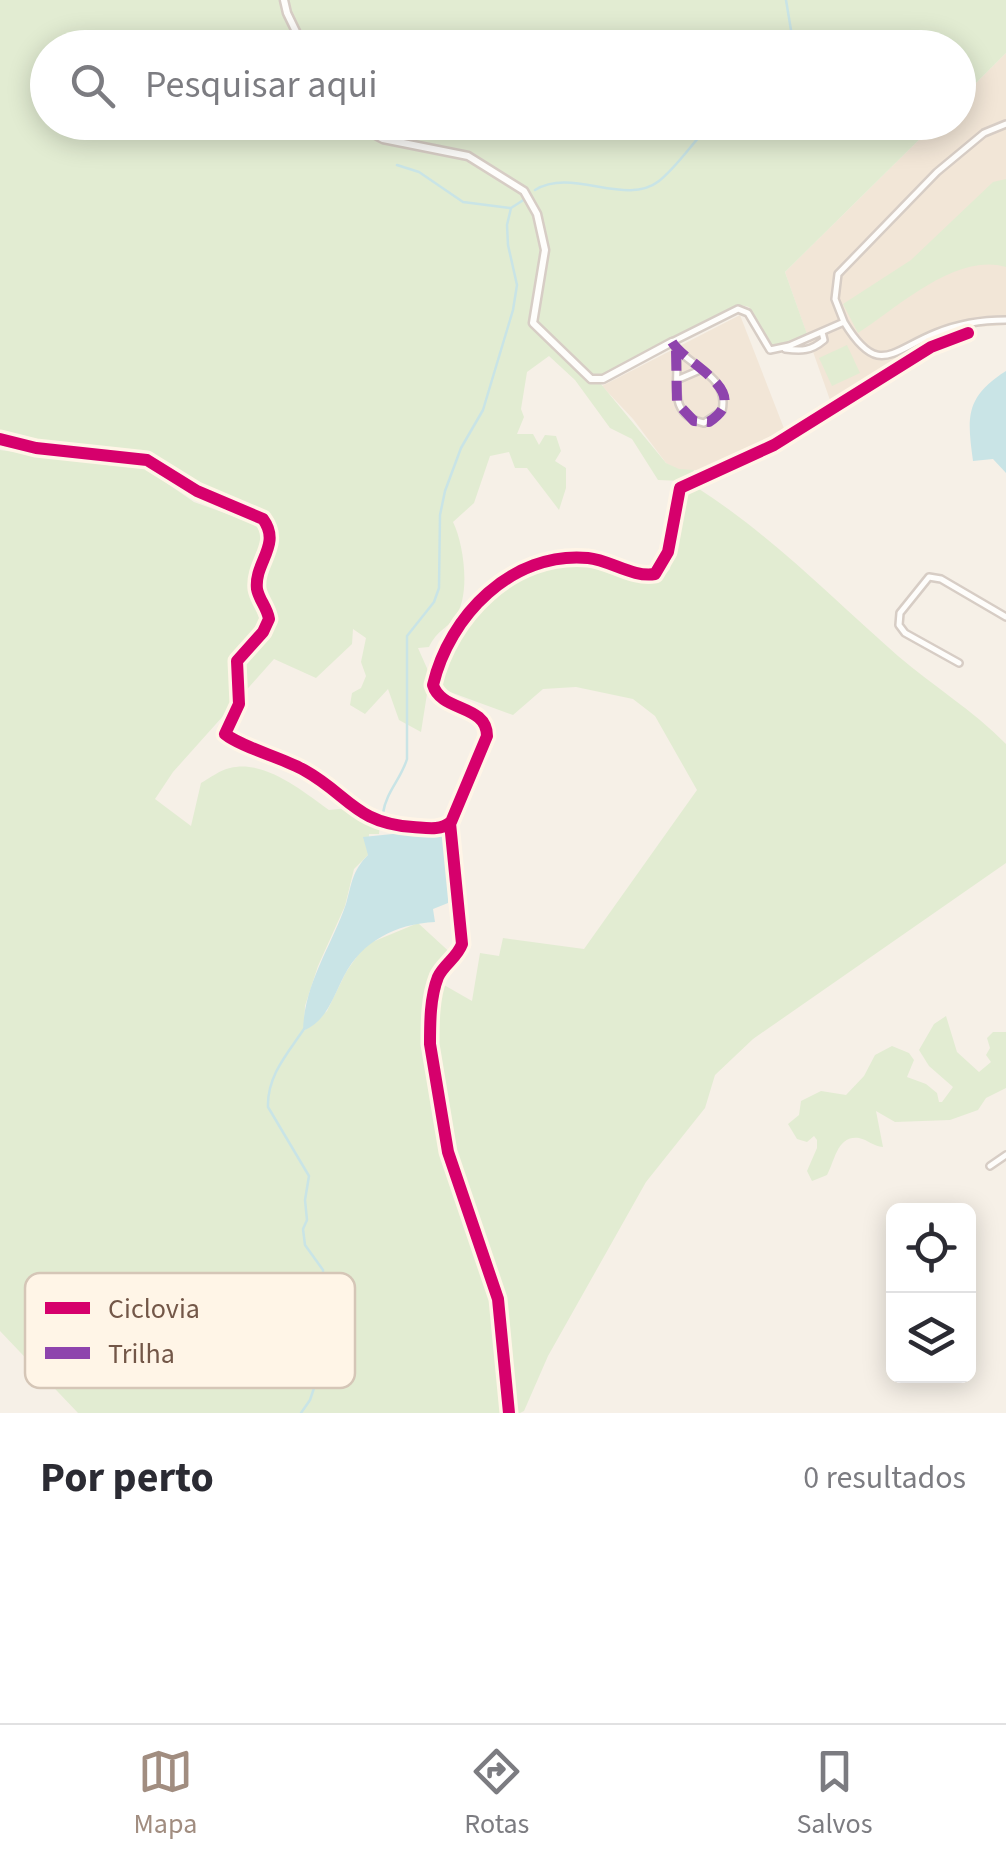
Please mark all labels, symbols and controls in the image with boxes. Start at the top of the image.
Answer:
search box [30,30,976,140]
icon: search [65,58,120,113]
text: Pesquisar aqui [145,58,378,112]
map controls [886,1203,976,1383]
button: locate [886,1203,976,1293]
legend [25,1273,355,1388]
text: Ciclovia [108,1289,200,1329]
button: layers [886,1293,976,1383]
text: Trilha [108,1334,175,1374]
text: Por perto [40,1448,214,1508]
text: 0 resultados [803,1455,966,1501]
tab: Mapa [134,1744,197,1844]
tab: Rotas [464,1744,529,1844]
tab: Salvos [796,1744,872,1844]

